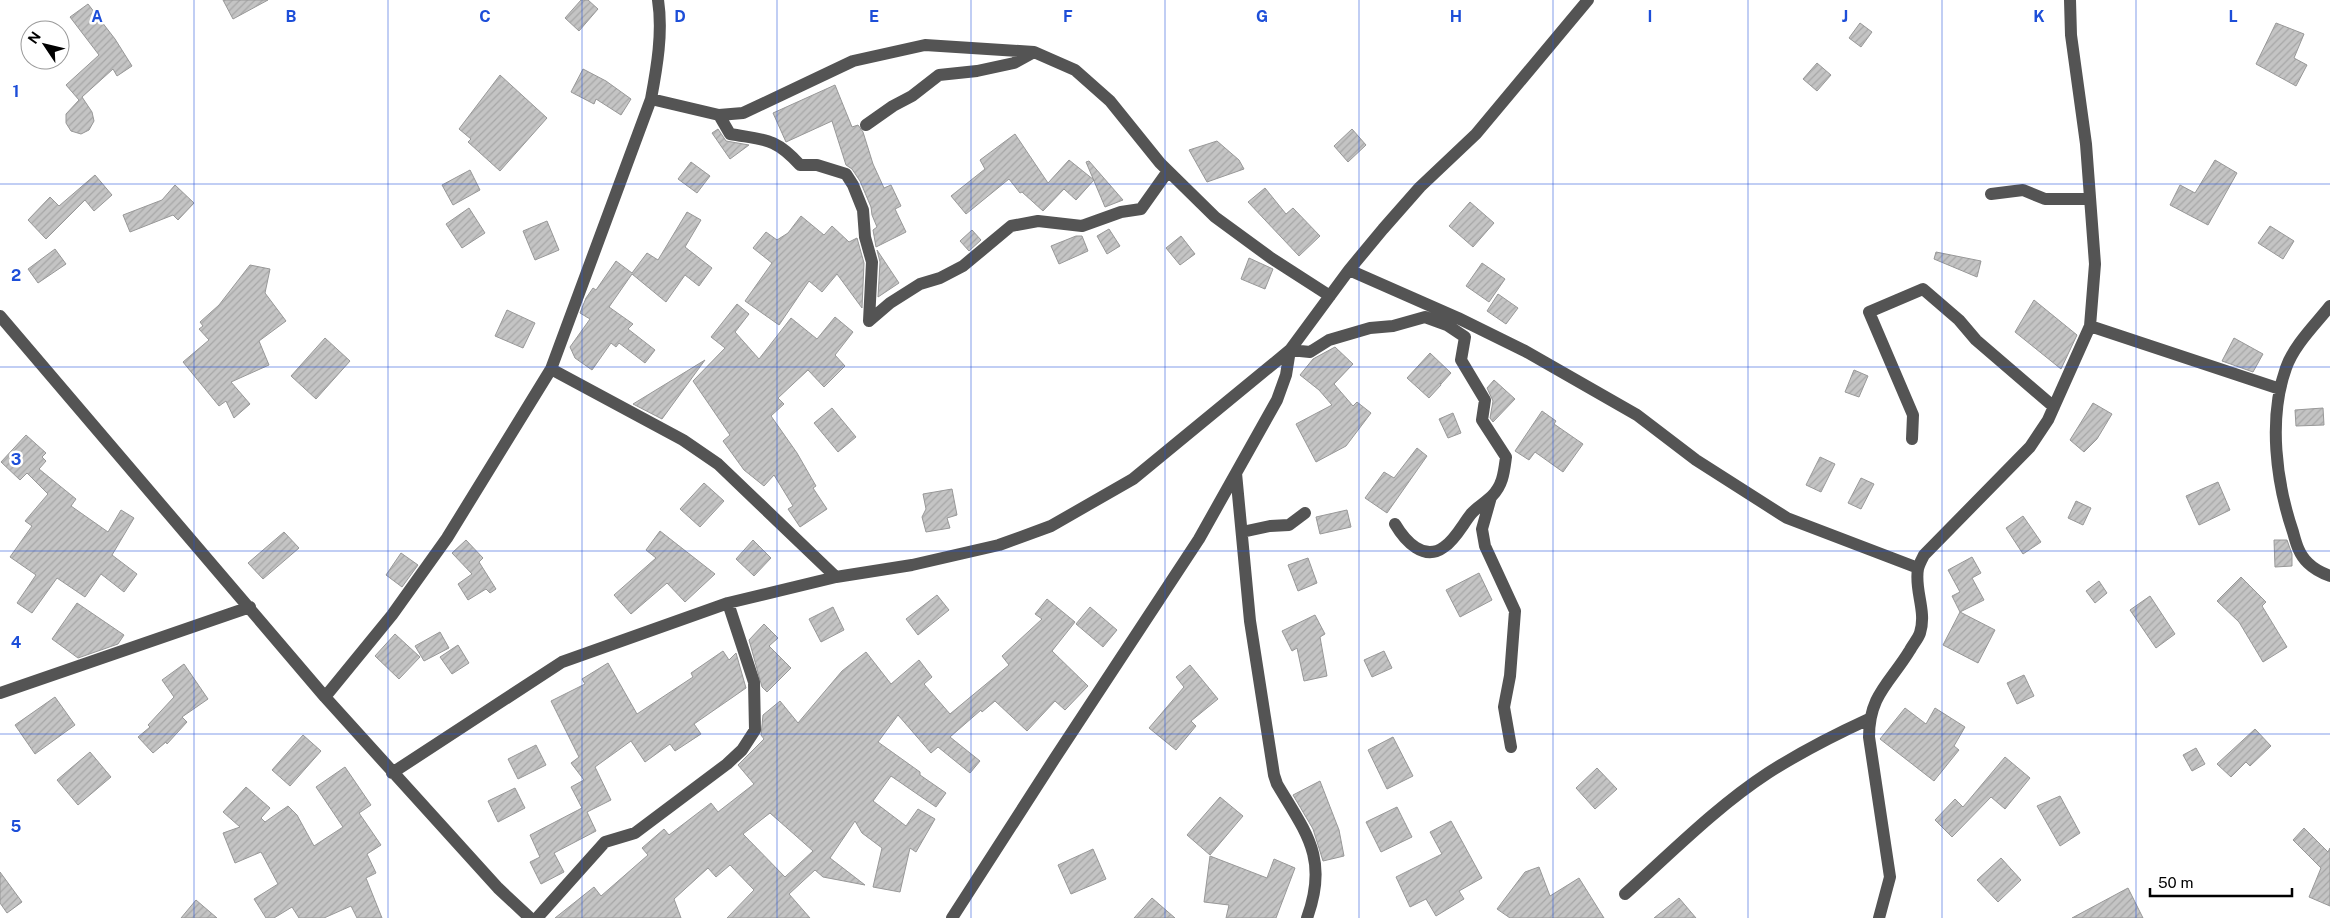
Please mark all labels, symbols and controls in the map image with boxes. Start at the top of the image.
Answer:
text: A [91,7,103,26]
text: B [286,7,297,26]
text: C [479,7,491,26]
text: D [674,7,686,26]
text: E [869,7,879,26]
text: F [1063,7,1073,26]
text: G [1256,7,1268,26]
text: H [1450,7,1462,26]
text: I [1648,7,1652,26]
text: J [1842,7,1848,26]
text: K [2033,7,2045,26]
text: L [2228,7,2238,26]
north arrow [20,20,70,70]
text: N [25,28,44,47]
text: 1 [13,82,19,101]
text: 2 [11,266,21,285]
text: 3 [11,450,21,469]
text: 4 [11,633,22,652]
text: 5 [11,817,22,836]
scale bar [2150,866,2292,898]
text: 50 m [2158,874,2193,891]

